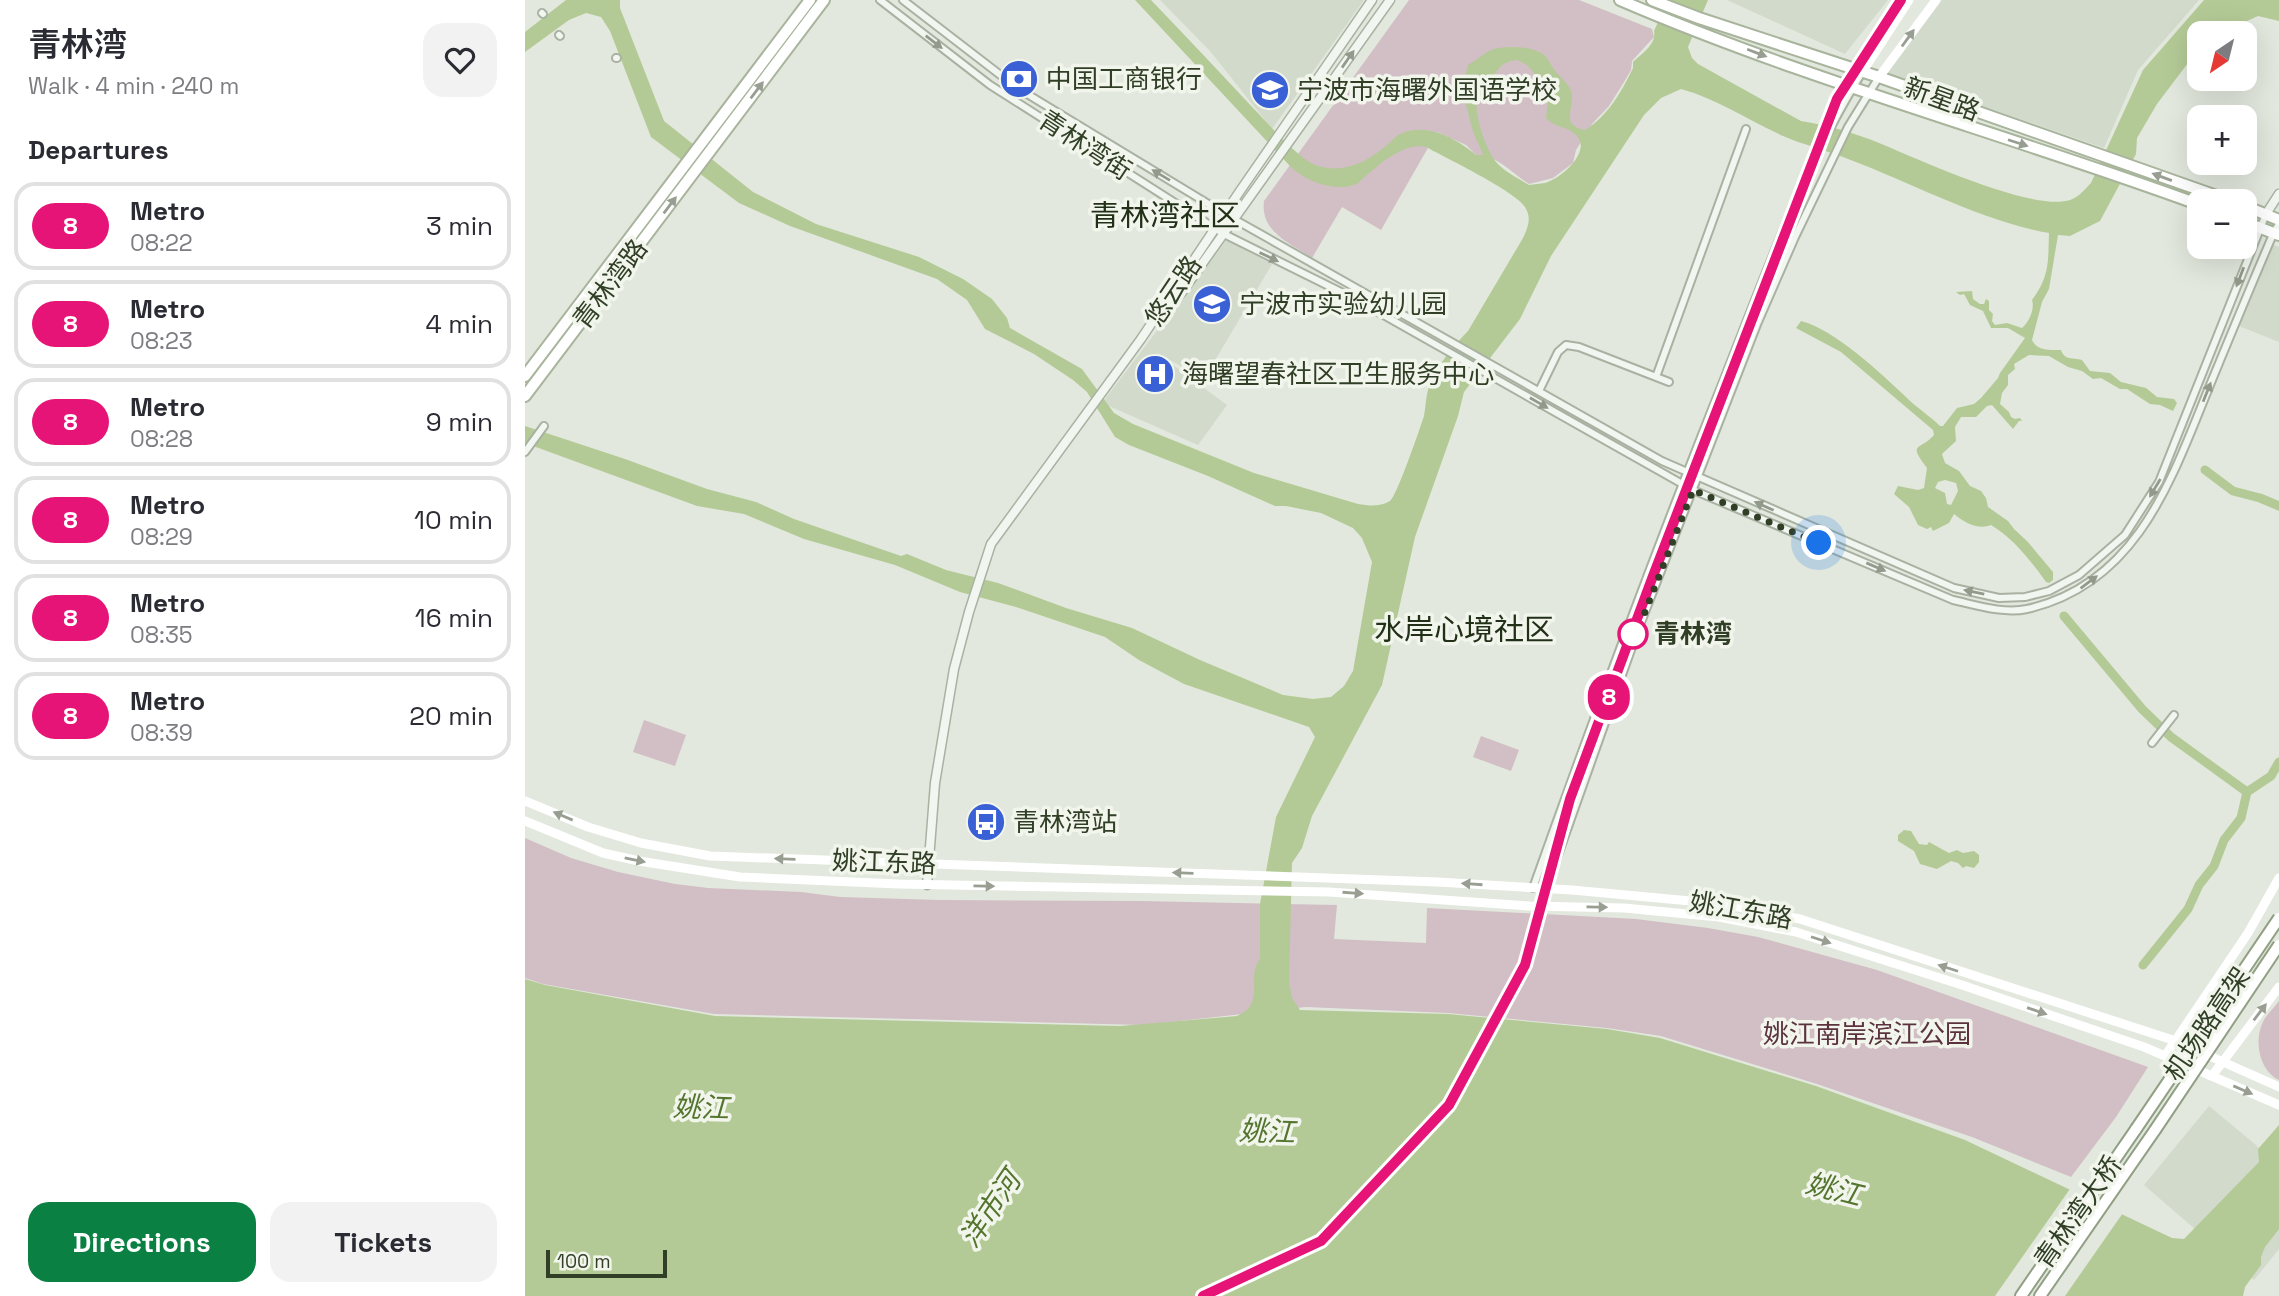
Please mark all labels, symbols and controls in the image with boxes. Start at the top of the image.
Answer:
north arrow [2187,21,2257,91]
map controls [2187,21,2257,259]
button: heart [423,23,497,97]
text: 青林湾 [28,24,127,66]
one-way arrow [1900,29,1914,47]
one-way arrow [925,34,943,48]
one-way arrow [1746,48,1767,59]
one-way arrow [1341,50,1355,68]
bank icon: 中国工商银行 [998,58,1040,100]
place label: 中国工商银行 [1046,62,1202,96]
school or university icon: 宁波市海曙外国语学校 [1249,69,1291,111]
street label: 新星路 [1900,70,1984,128]
text: Walk · 4 min · 240 m [28,71,239,101]
place label: 宁波市海曙外国语学校 [1297,73,1557,107]
one-way arrow [750,80,764,99]
street label: 青林湾街 [1032,102,1138,188]
button: + [2187,105,2257,175]
text: Departures [28,133,169,167]
one-way arrow [2008,139,2029,149]
one-way arrow [1152,169,1171,182]
one-way arrow [2152,171,2173,182]
button: − [2187,189,2257,259]
text: Metro [130,194,205,228]
one-way arrow [663,196,677,214]
district label: 青林湾社区 [1090,196,1240,235]
text: 3 min [426,209,493,243]
text: 8 [63,210,78,241]
text: 08:22 [130,228,193,258]
street label: 青林湾路 [565,232,655,336]
street label: 悠云路 [1137,249,1209,333]
one-way arrow [1259,251,1279,262]
one-way arrow [2235,267,2246,288]
school or university icon: 宁波市实验幼儿园 [1191,283,1233,325]
place label: 宁波市实验幼儿园 [1239,287,1447,321]
text: Metro [130,292,205,326]
text: 4 min [425,307,493,341]
text: 8 [63,308,78,339]
text: 08:23 [130,326,193,356]
hospital icon: 海曙望春社区卫生服务中心 [1134,353,1176,395]
place label: 海曙望春社区卫生服务中心 [1182,357,1494,391]
one-way arrow [2202,382,2213,403]
text: Metro [130,390,205,424]
one-way arrow [1530,397,1549,409]
text: 9 min [426,405,493,439]
text: 8 [63,406,78,437]
text: 08:28 [130,424,193,454]
one-way arrow [2149,478,2161,497]
text: Metro [130,488,205,522]
one-way arrow [1754,500,1774,512]
text: 10 min [414,503,493,537]
text: 8 [63,504,78,535]
text: 08:29 [130,522,193,552]
your location [1801,525,1836,560]
one-way arrow [1865,562,1886,573]
one-way arrow [2080,575,2098,589]
text: Metro [130,586,205,620]
one-way arrow [1963,587,1985,598]
text: 16 min [415,601,493,635]
text: 8 [63,602,78,633]
district label: 水岸心境社区 [1374,610,1554,649]
place label: 青林湾 [1654,617,1732,651]
marker: 青林湾 [1618,619,1648,649]
text: 08:35 [130,620,193,650]
line badge: 8 [1586,674,1632,720]
text: 8 [1602,681,1616,712]
text: Metro [130,684,205,718]
text: 20 min [409,699,493,733]
text: 8 [63,700,78,731]
text: 08:39 [130,718,193,748]
bus stop icon: 青林湾站 [965,801,1007,843]
place label: 青林湾站 [1013,805,1117,839]
one-way arrow [552,811,573,822]
street label: 姚江东路 [831,843,937,881]
one-way arrow [773,853,795,864]
one-way arrow [624,855,646,866]
one-way arrow [1172,867,1194,878]
one-way arrow [1460,878,1482,889]
one-way arrow [973,880,995,891]
street label: 姚江东路 [1687,884,1795,936]
one-way arrow [1343,888,1365,899]
one-way arrow [1586,902,1608,913]
one-way arrow [1811,935,1832,946]
street label: 机场路高架 [2157,961,2257,1087]
one-way arrow [1937,962,1958,972]
one-way arrow [2253,1003,2267,1021]
one-way arrow [2027,1006,2048,1017]
park label: 姚江南岸滨江公园 [1763,1017,1971,1051]
one-way arrow [2232,1084,2253,1095]
water label: 姚江 [672,1088,733,1126]
water label: 姚江 [1238,1112,1299,1150]
street label: 青林湾大桥 [2027,1149,2129,1275]
water label: 洋市河 [952,1160,1031,1254]
water label: 姚江 [1802,1165,1868,1214]
button: Directions [28,1202,256,1282]
button: Tickets [270,1202,497,1282]
scale bar [546,1247,667,1279]
text: 100 m [557,1249,611,1274]

